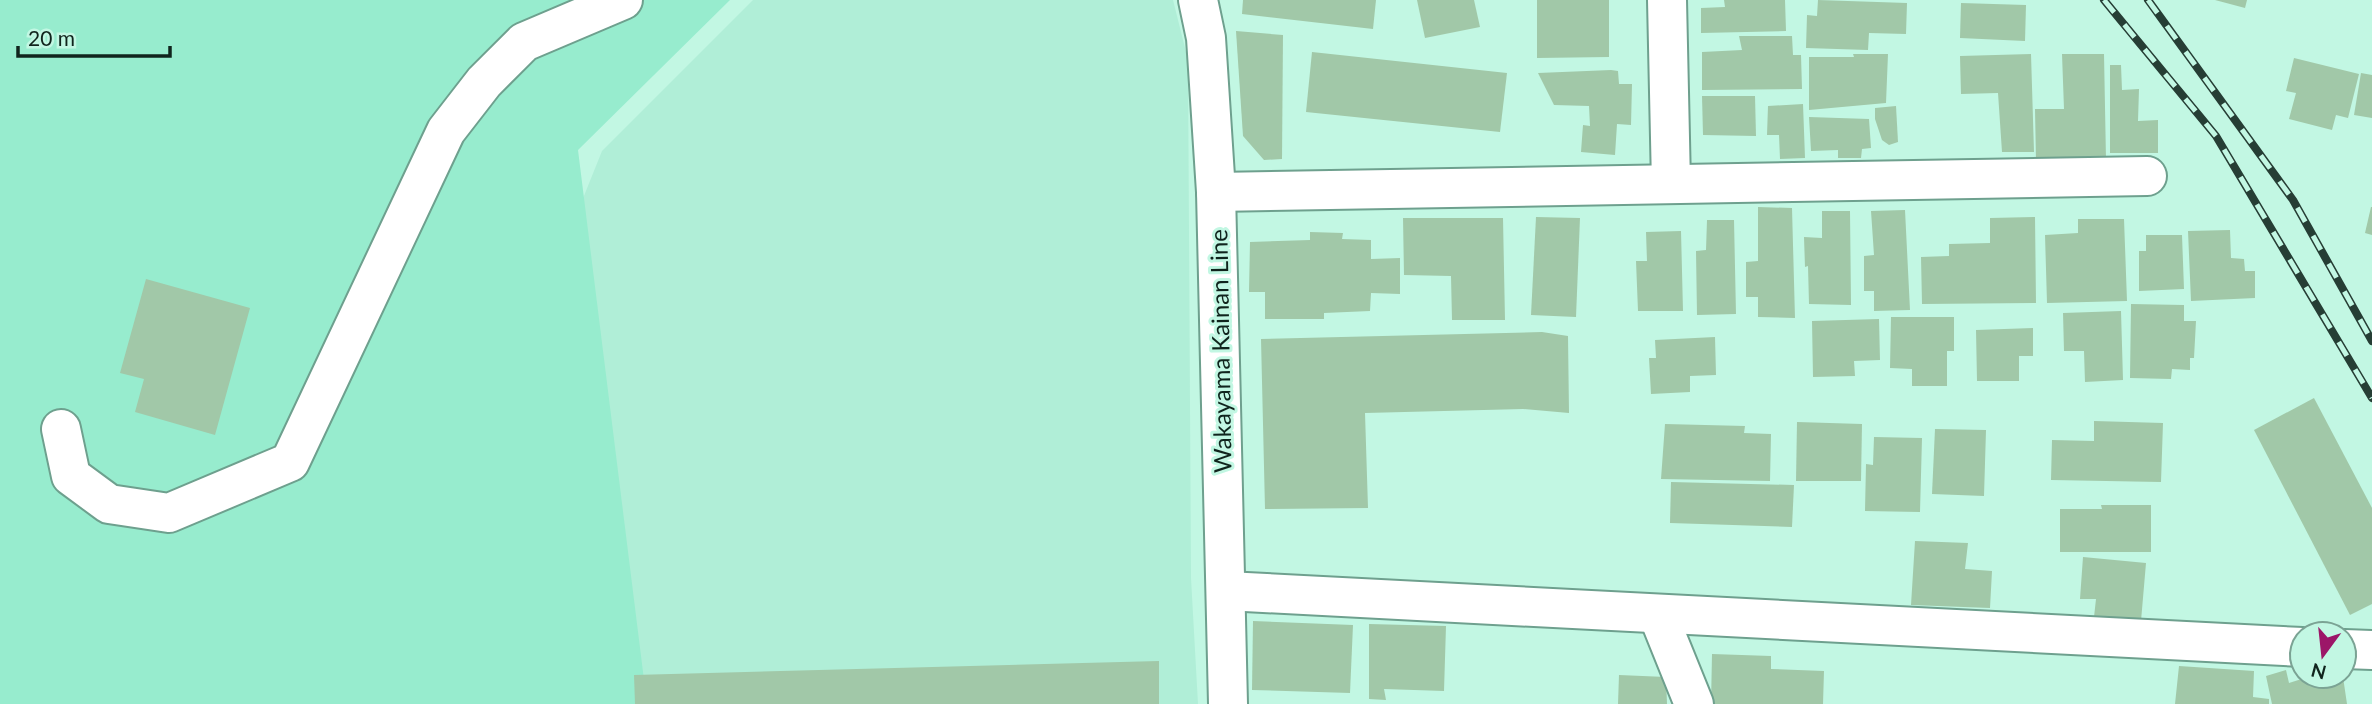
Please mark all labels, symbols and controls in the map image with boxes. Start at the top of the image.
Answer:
scale bar [18,14,170,58]
text: 20 m [28,25,75,50]
street label: Wakayama Kainan Line [1203,229,1237,473]
north arrow [2288,620,2358,690]
text: N [2308,659,2329,685]

